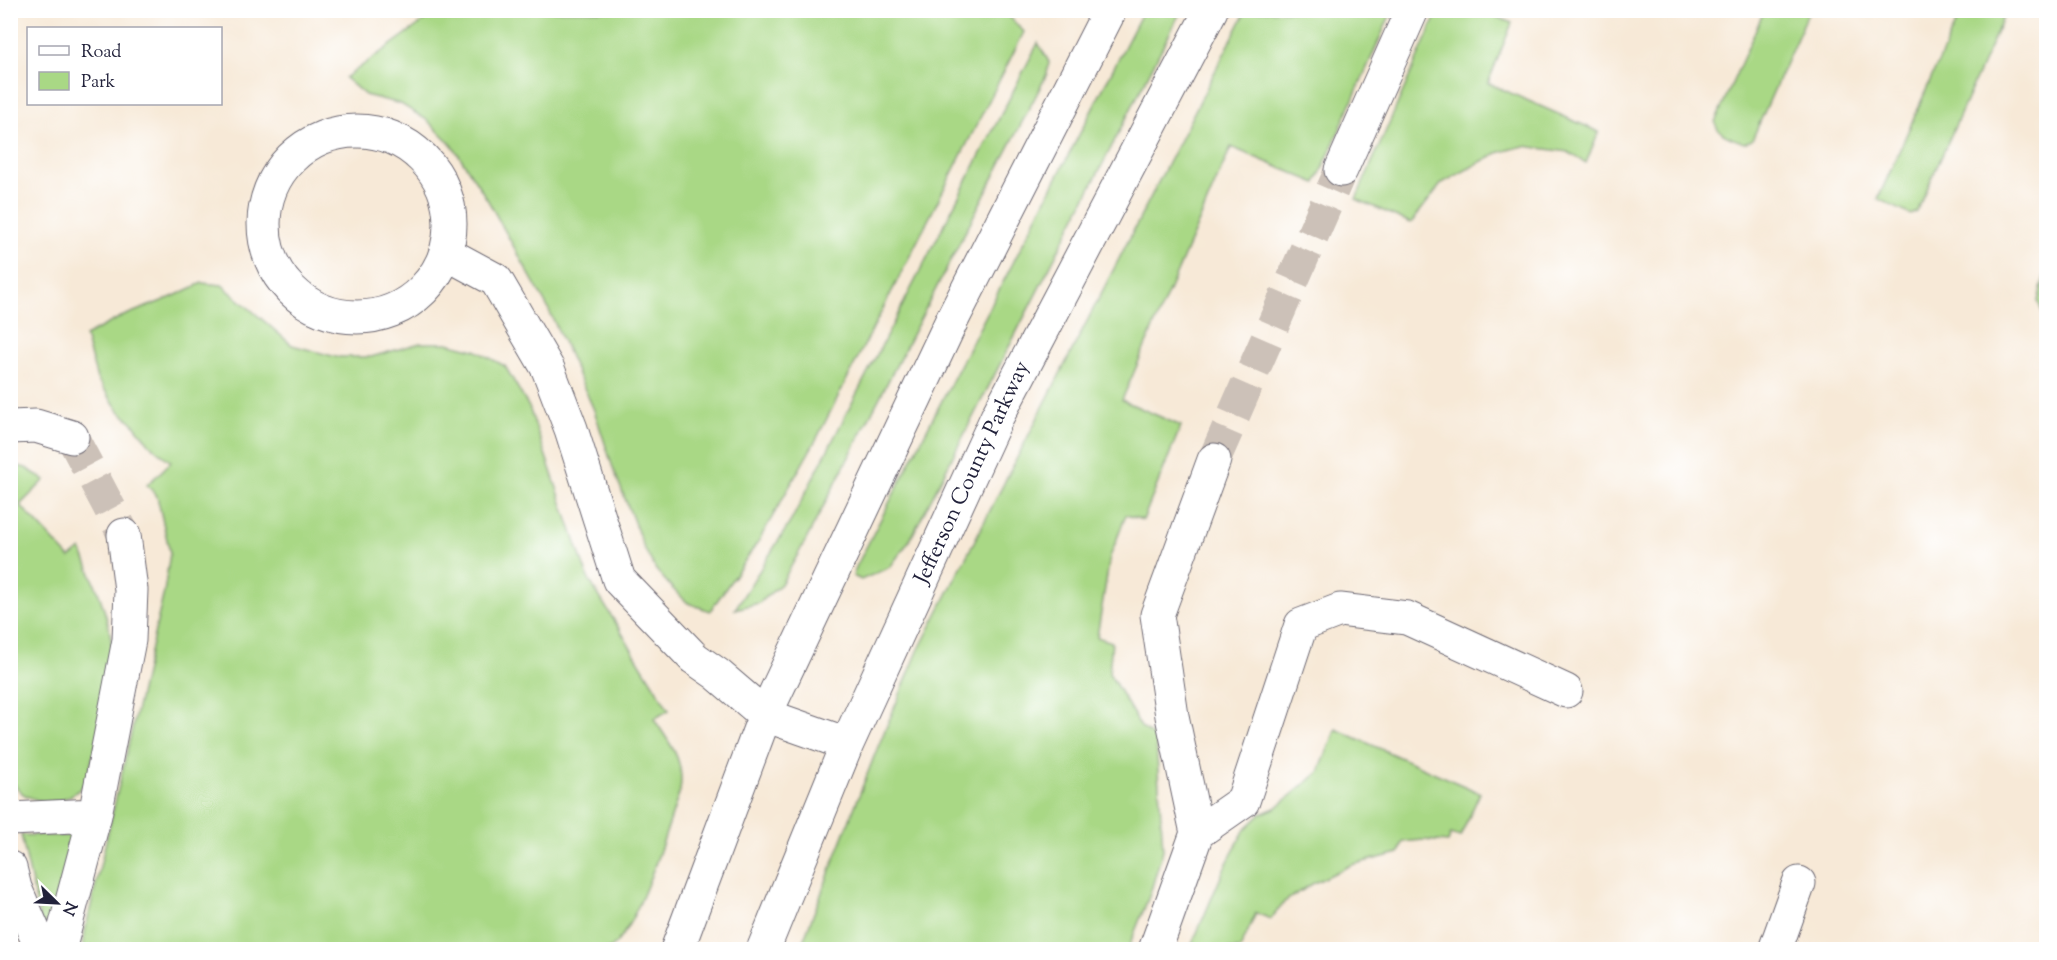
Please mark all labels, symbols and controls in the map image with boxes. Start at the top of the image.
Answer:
legend [27,27,222,105]
text: Road [81,40,121,66]
text: Park [81,70,116,96]
street label: Jefferson County Parkway [907,356,1039,591]
north arrow [27,873,87,933]
text: N [55,898,82,919]

